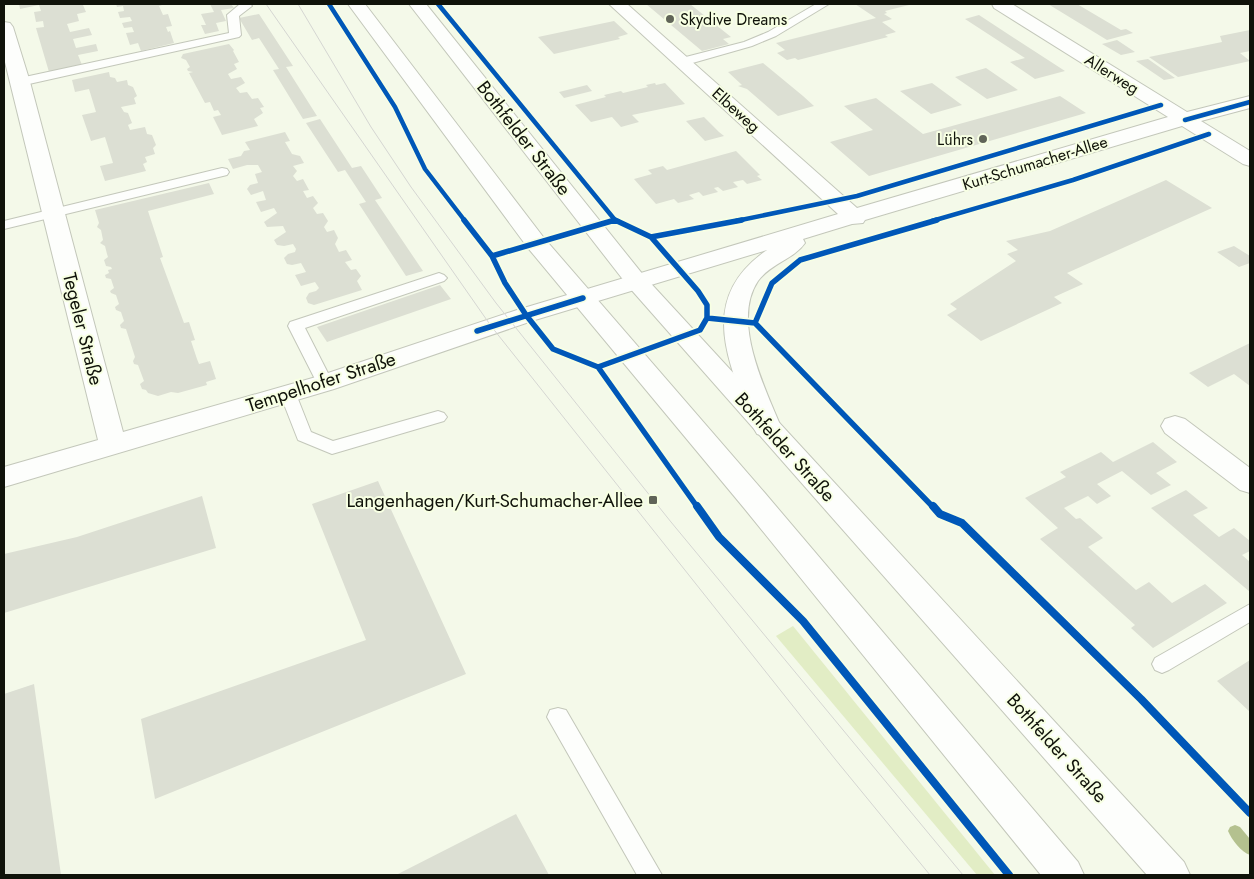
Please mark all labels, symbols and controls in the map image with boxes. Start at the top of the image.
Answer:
place label: Skydive Dreams [680,8,787,31]
marker: Skydive Dreams [664,13,676,25]
street label: Allerweg [1080,48,1144,100]
street label: Bothfelder Straße [471,75,578,201]
street label: Elbeweg [707,82,765,138]
place label: Lührs [937,128,973,151]
street label: Kurt-Schumacher-Allee [960,130,1110,196]
marker: Lührs [977,133,989,145]
street label: Tegeler Straße [56,270,110,388]
street label: Tempelhofer Straße [243,345,399,419]
street label: Bothfelder Straße [728,386,842,508]
place label: Langenhagen/Kurt-Schumacher-Allee [346,487,643,514]
marker: Langenhagen/Kurt-Schumacher-Allee [647,494,659,506]
street label: Bothfelder Straße [1000,687,1114,809]

